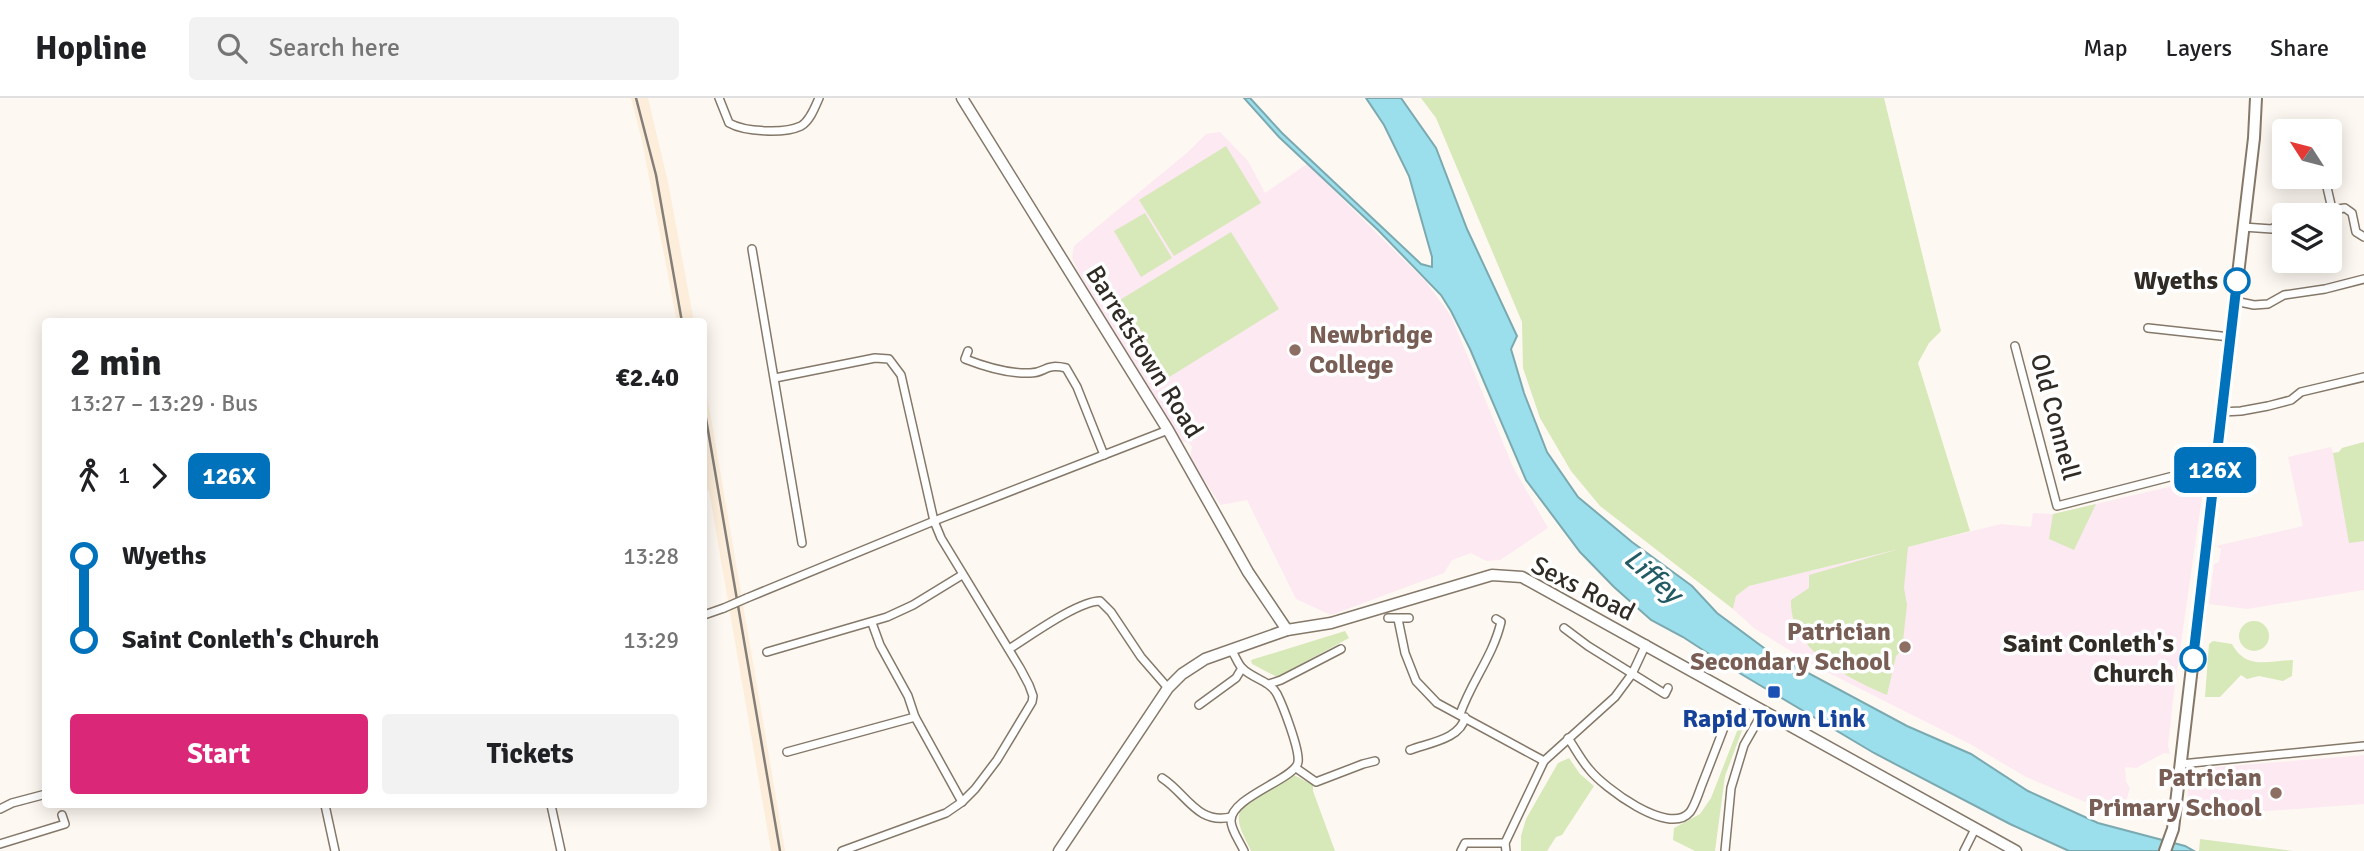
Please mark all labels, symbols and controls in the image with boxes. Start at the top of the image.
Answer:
search box [189,17,679,80]
text: Hopline [35,28,147,69]
icon: search [213,29,251,67]
text: Search here [269,32,400,64]
text: Map [2083,33,2128,63]
text: Layers [2166,33,2232,63]
text: Share [2270,33,2329,63]
north arrow [2272,119,2342,189]
map controls [2272,119,2342,273]
button: layers [2272,203,2342,273]
street label: Barretstown Road [1078,260,1210,444]
place label: Wyeths [2134,265,2218,297]
marker: Wyeths [2224,268,2250,294]
place label: Newbridge College [1309,319,1433,381]
text: 2 min [70,339,162,386]
marker: Newbridge College [1287,342,1303,358]
street label: Old Connell [2023,350,2087,484]
text: €2.40 [615,362,679,394]
text: 13:27 – 13:29 · Bus [70,389,258,418]
line badge: 126X [2166,447,2264,493]
text: 126X [2188,455,2242,485]
icon: walk [70,457,108,495]
icon: forward [140,457,178,495]
text: 1 [118,461,130,490]
text: 126X [202,461,256,491]
text: Wyeths [122,540,206,572]
text: 13:28 [623,542,679,571]
water label: Liffey [1617,542,1692,613]
street label: Sexs Road [1526,549,1640,629]
place label: Patrician Secondary School [1690,616,1891,678]
text: Saint Conleth's Church [122,624,379,656]
text: 13:29 [623,626,679,655]
place label: Saint Conleth's Church [2003,628,2174,690]
marker: Patrician Secondary School [1897,639,1913,655]
marker: Saint Conleth's Church [2180,646,2206,672]
marker: Rapid Town Link [1766,684,1782,700]
place label: Rapid Town Link [1682,703,1866,735]
button: Start [70,714,368,794]
button: Tickets [382,714,679,794]
place label: Patrician Primary School [2088,762,2262,824]
marker: Patrician Primary School [2268,785,2284,801]

